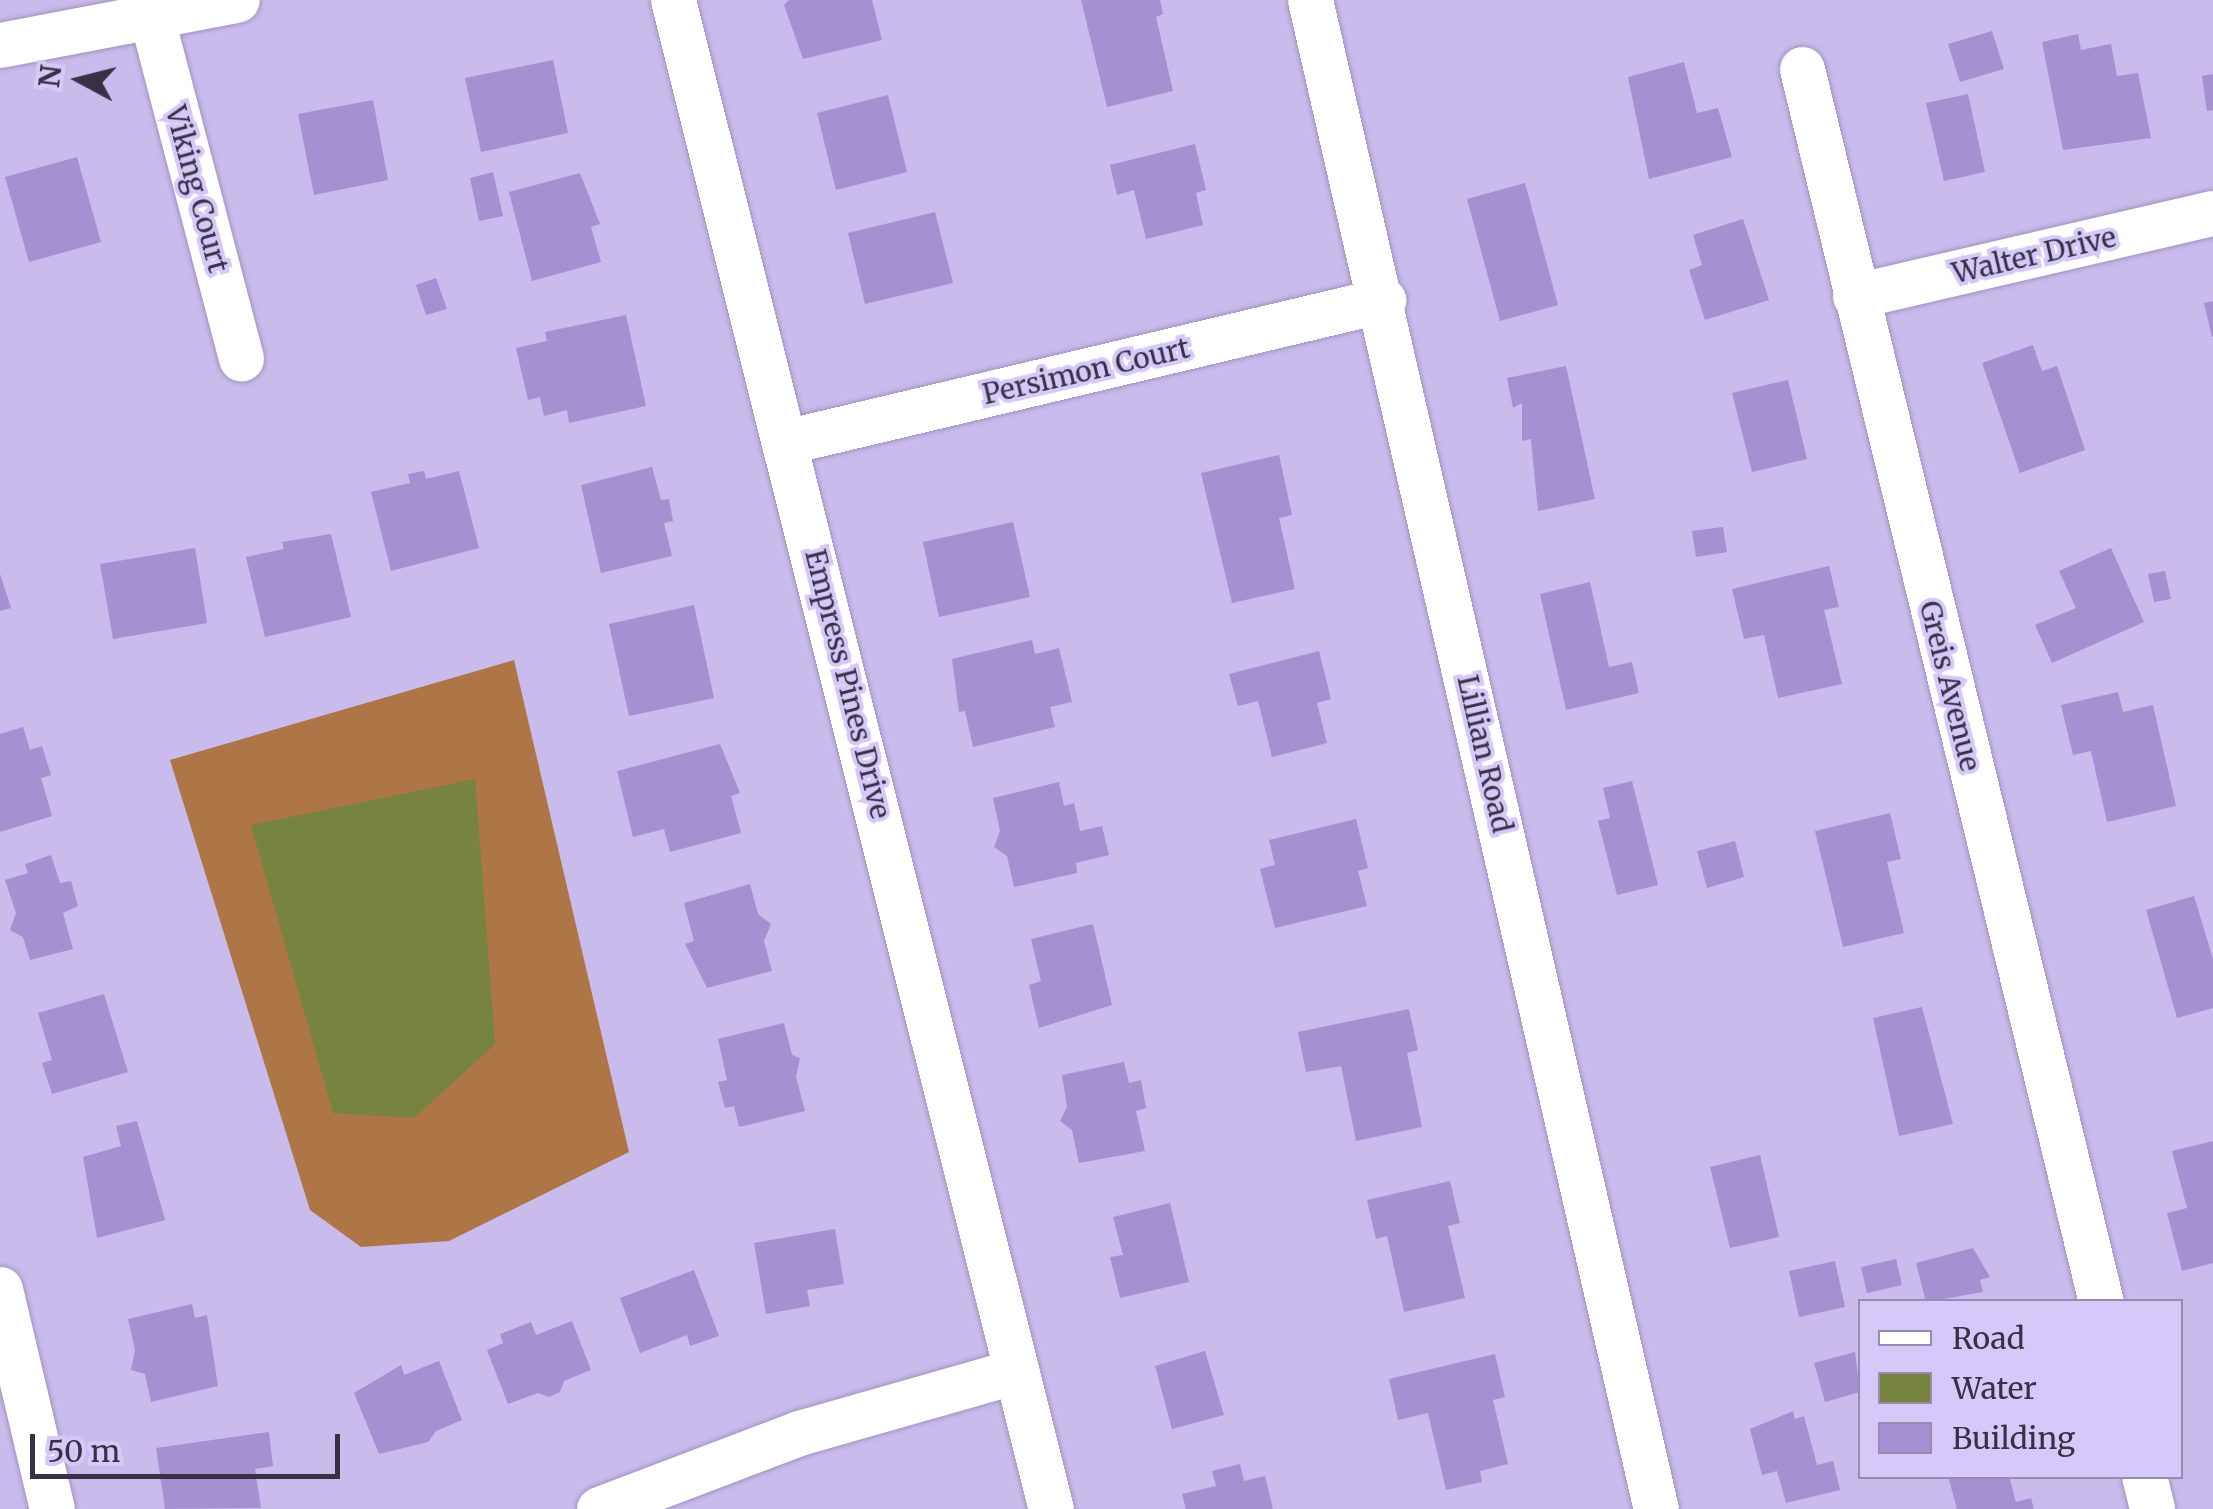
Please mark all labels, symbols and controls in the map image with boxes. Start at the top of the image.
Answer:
north arrow [30,30,130,130]
text: N [31,63,69,90]
street label: Viking Court [159,102,235,276]
street label: Walter Drive [1949,220,2119,290]
street label: Persimon Court [979,331,1193,411]
street label: Empress Pines Drive [798,546,898,822]
street label: Greis Avenue [1913,598,1987,774]
street label: Lillian Road [1451,672,1519,836]
legend [1858,1299,2183,1479]
text: Road [1952,1319,2025,1357]
text: Water [1952,1369,2037,1407]
scale bar [35,1414,345,1476]
text: Building [1952,1419,2075,1457]
text: 50 m [47,1432,120,1470]

